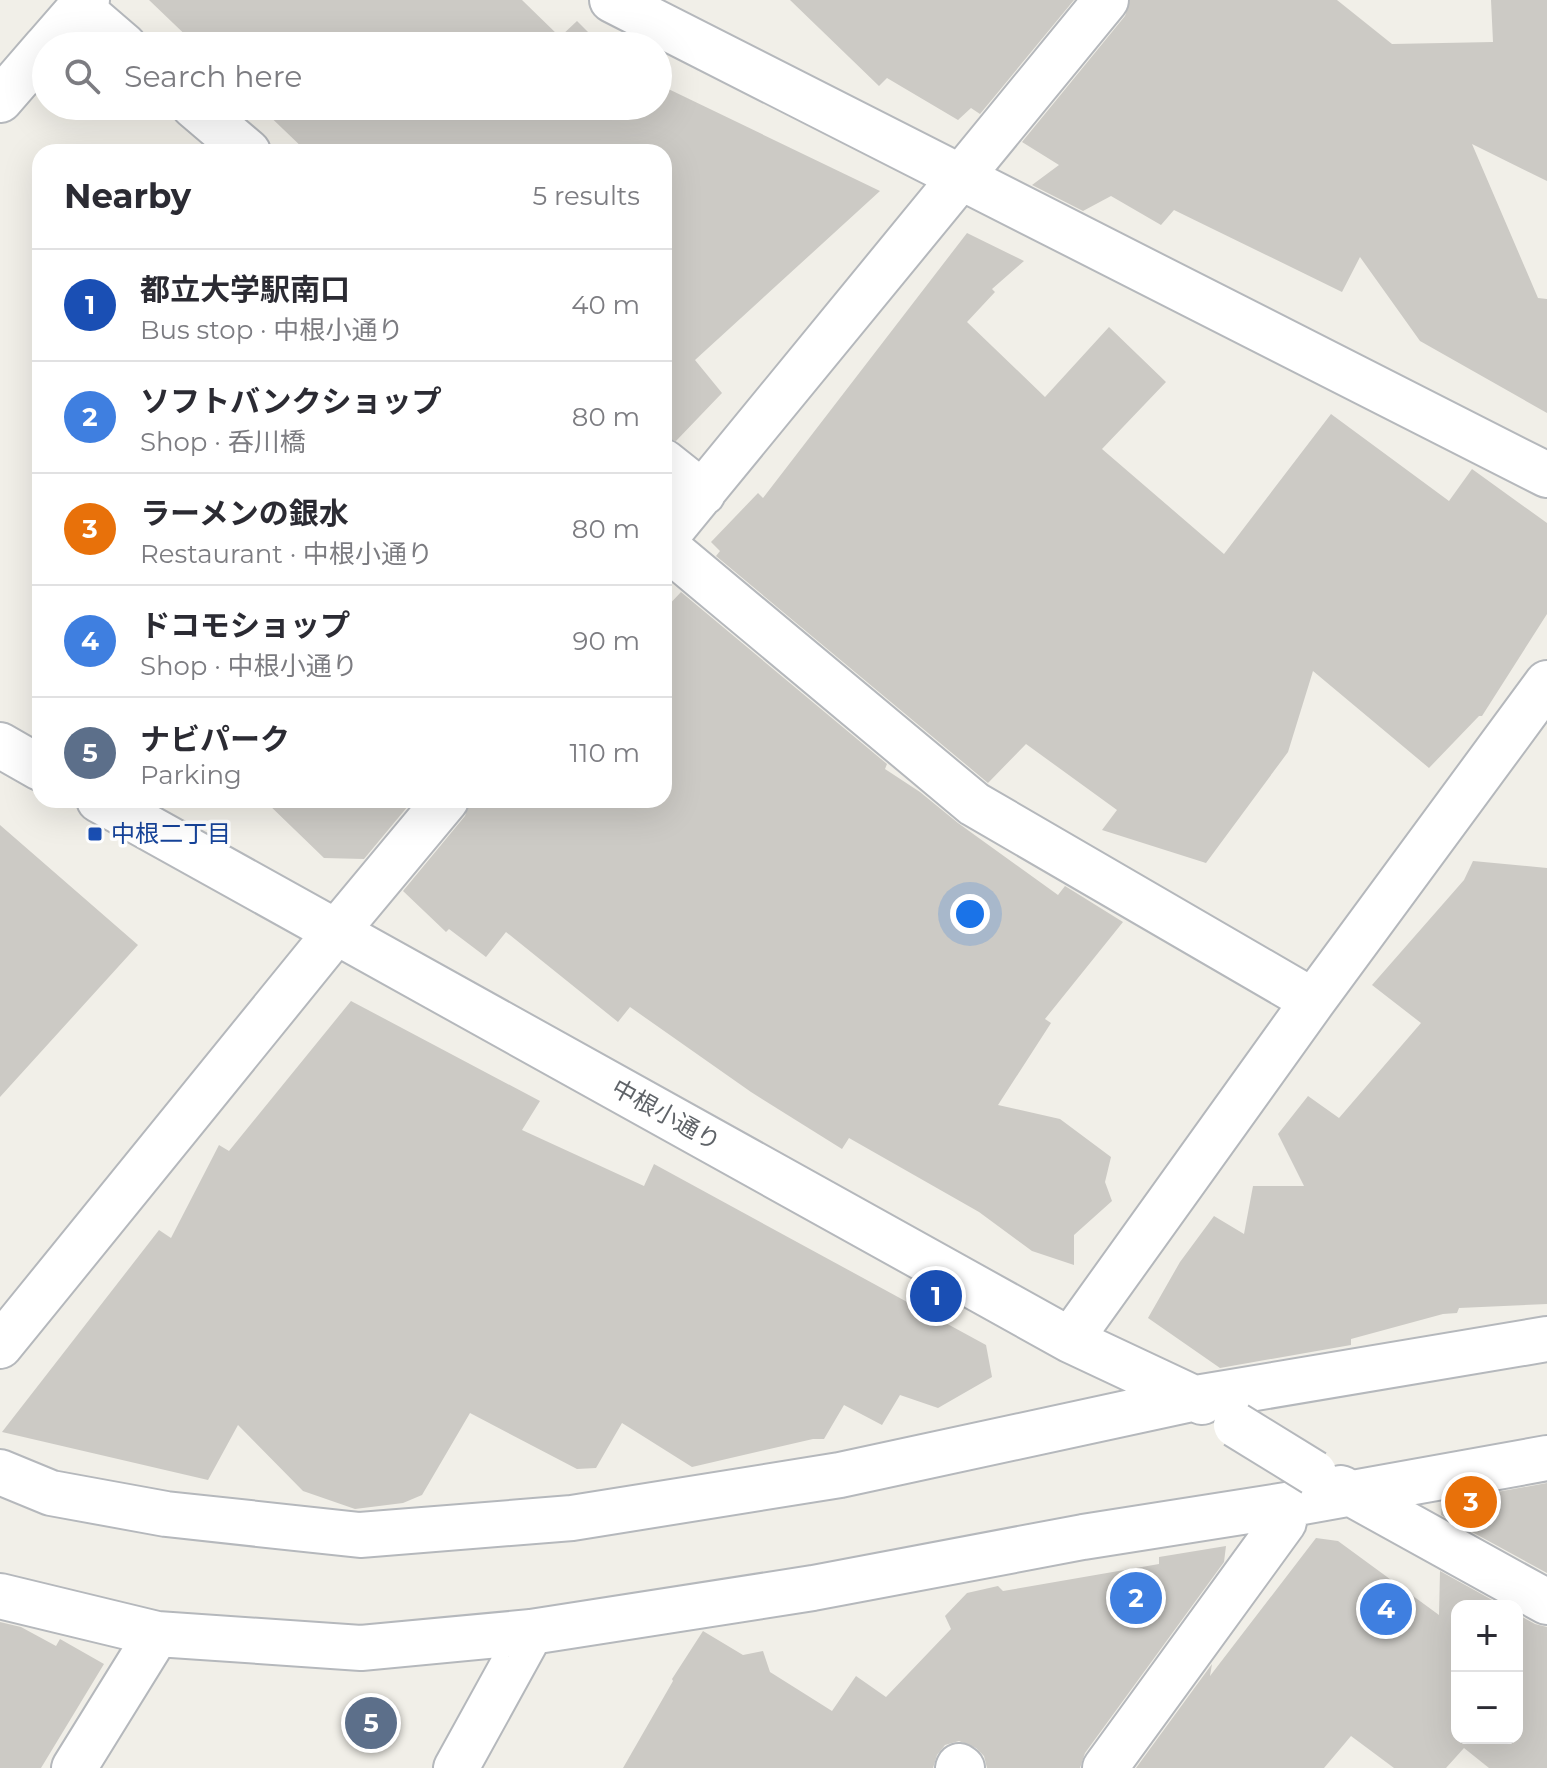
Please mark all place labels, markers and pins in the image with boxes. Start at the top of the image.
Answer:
place label: 中根二丁目 [111,819,231,848]
marker: 中根二丁目 [86,825,104,843]
pin: 1 [910,1266,962,1326]
pin: 3 [1445,1472,1497,1532]
pin: 2 [1110,1568,1162,1628]
pin: 4 [1360,1579,1412,1639]
pin: 5 [345,1693,397,1753]

